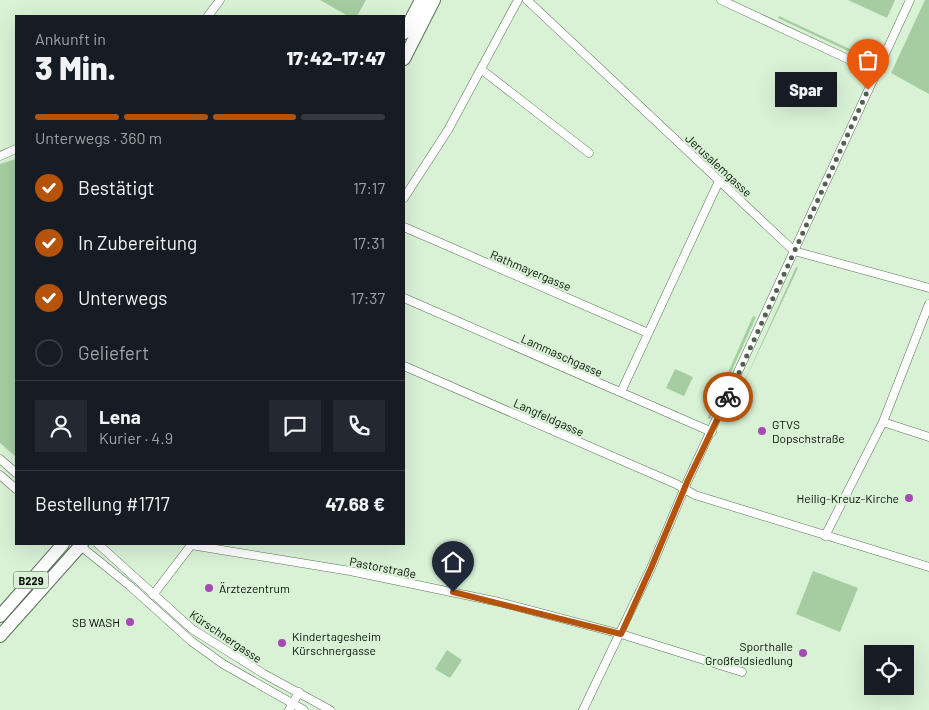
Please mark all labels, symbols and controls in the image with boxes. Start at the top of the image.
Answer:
text: Ankunft in [35,29,106,48]
pin [847,39,889,90]
text: 17:42–17:47 [287,46,385,69]
icon: bag [854,46,882,74]
text: 3 Min. [35,48,116,86]
callout: Spar [776,72,838,108]
text: Spar [789,80,823,99]
text: Unterwegs · 360 m [35,128,162,147]
street label: Jerusalemgasse [683,131,755,199]
icon: check [35,174,63,202]
text: Bestätigt [78,176,154,199]
text: 17:17 [353,178,385,197]
icon: check [35,229,63,257]
text: In Zubereitung [78,231,197,254]
text: 17:31 [353,233,385,252]
street label: Rathmayergasse [488,247,574,293]
icon: check [35,284,63,312]
text: Unterwegs [78,286,167,309]
text: 17:37 [351,288,385,307]
street label: Lammaschgasse [519,331,605,379]
text: Geliefert [78,341,149,364]
courier [703,372,753,422]
icon: bike [714,383,742,411]
street label: Langfeldgasse [512,395,586,439]
button: person [35,400,87,452]
button: chat [269,400,321,452]
button: phone [333,400,385,452]
text: Lena [99,405,141,428]
place label: GTVS Dopschstraße [772,417,845,445]
marker: GTVS Dopschstraße [756,425,768,437]
text: Kurier · 4.9 [99,428,173,447]
place label: Heilig-Kreuz-Kirche [796,491,899,505]
text: Bestellung #1717 [35,492,170,515]
text: 47.68 € [325,492,385,515]
marker: Heilig-Kreuz-Kirche [903,492,915,504]
pin [432,541,474,592]
icon: home [439,548,467,576]
street label: Pastorstraße [348,554,418,580]
road number: B229 [14,572,48,588]
place label: Ärztezentrum [219,581,290,595]
marker: Ärztezentrum [203,582,215,594]
street label: Kürschnergasse [187,607,265,665]
place label: SB WASH [72,615,120,629]
marker: SB WASH [124,616,136,628]
place label: Kindertagesheim Kürschnergasse [292,629,381,657]
marker: Kindertagesheim Kürschnergasse [276,637,288,649]
place label: Sporthalle Großfeldsiedlung [705,639,793,667]
map controls [864,645,914,695]
button: locate [864,645,914,695]
marker: Sporthalle Großfeldsiedlung [797,647,809,659]

